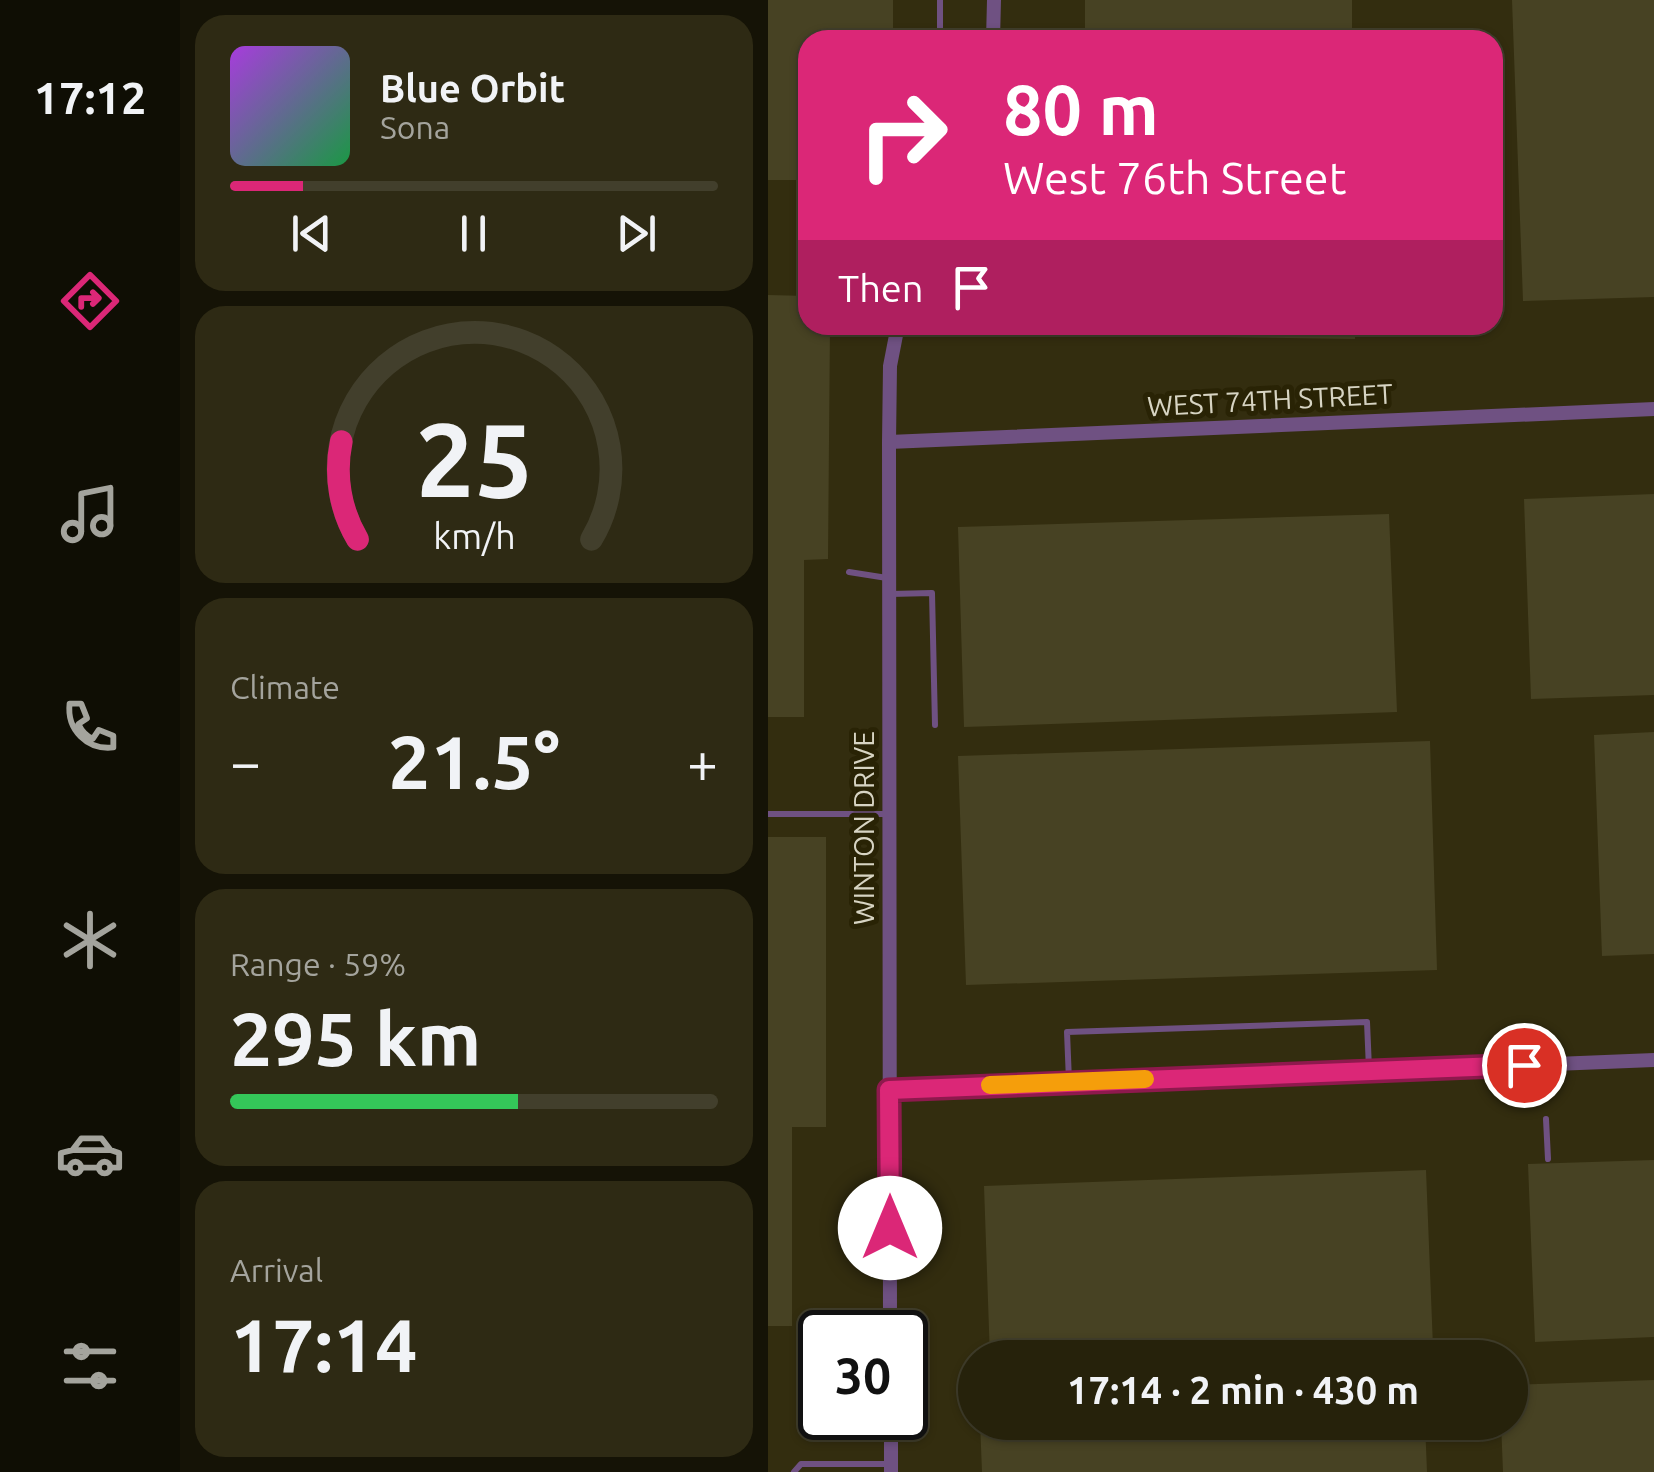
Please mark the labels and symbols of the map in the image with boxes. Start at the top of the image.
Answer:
street label: WEST 74TH STREET [1146,378,1394,421]
street label: WINTON DRIVE [848,731,879,925]
pin [1482,1023,1567,1108]
position arrow [838,1176,942,1280]
speed limit sign: 30 [798,1310,928,1440]

